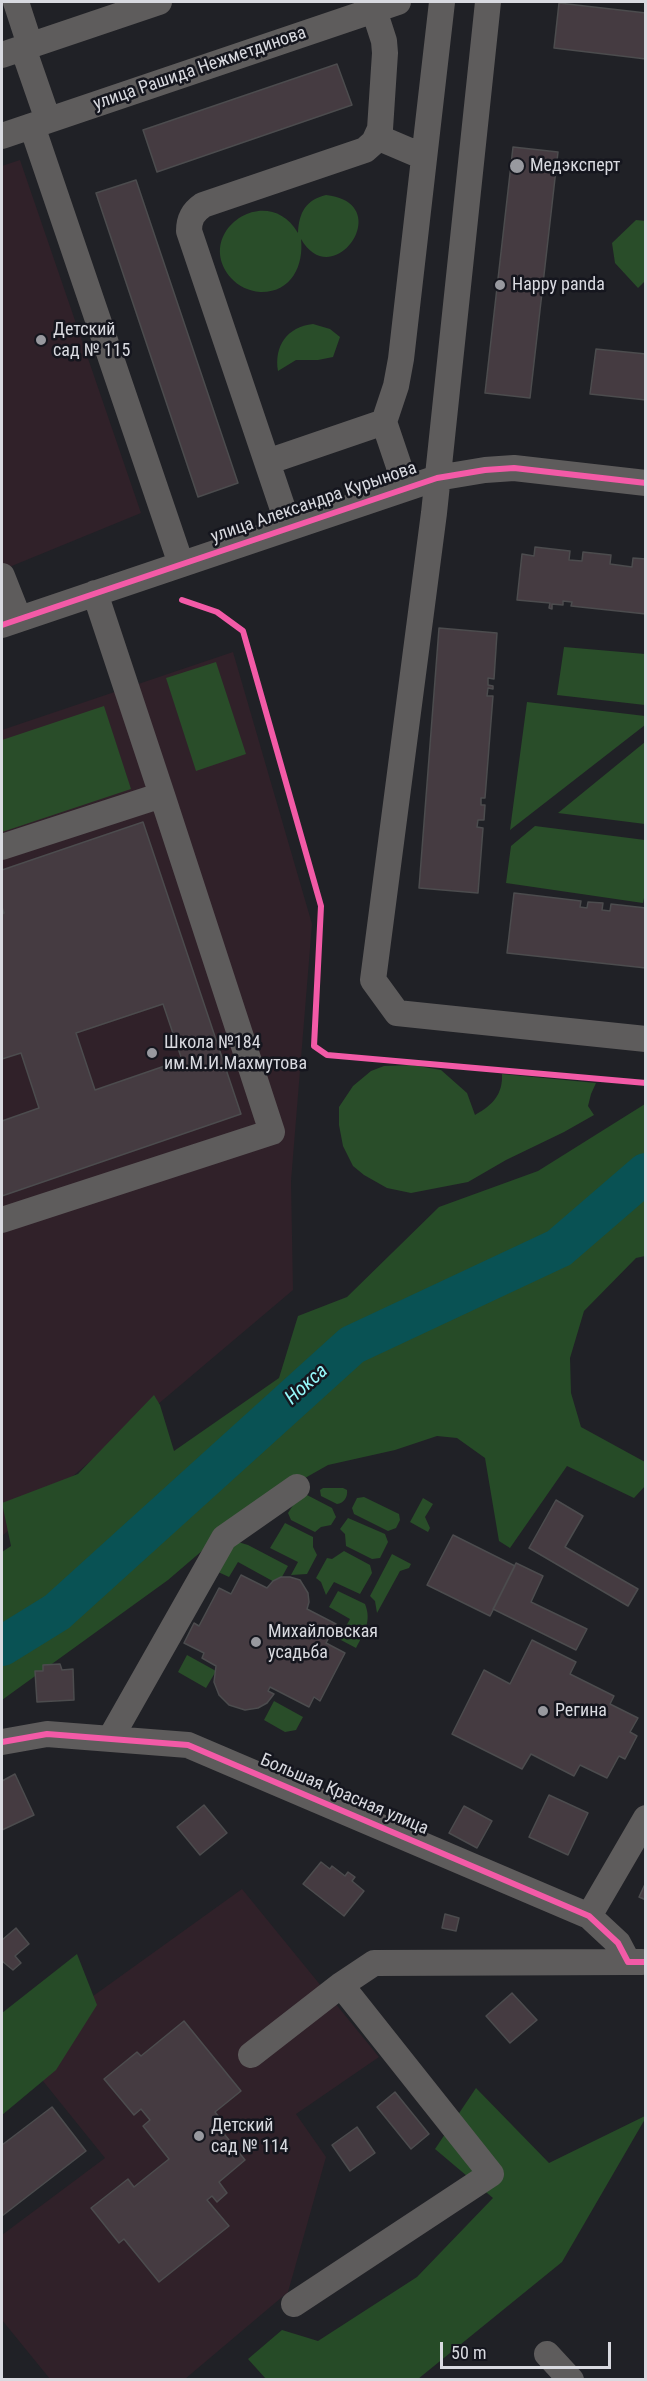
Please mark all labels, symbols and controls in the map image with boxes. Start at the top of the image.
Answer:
street label: улица Рашида Нежметдинова [91,22,309,116]
place label: Медэксперт [530,155,620,177]
marker: Медэксперт [508,157,526,175]
place label: Happy panda [512,274,605,296]
marker: Happy panda [493,278,507,292]
place label: Детский сад № 115 [53,319,130,362]
marker: Детский сад № 115 [34,333,48,347]
street label: улица Александра Курынова [208,458,420,548]
place label: Школа №184 им.М.И.Махмутова [164,1032,307,1074]
marker: Школа №184 им.М.И.Махмутова [145,1046,159,1060]
water label: Нокса [281,1360,333,1410]
place label: Михайловская усадьба [268,1621,378,1664]
marker: Михайловская усадьба [249,1635,263,1649]
place label: Регина [555,1700,607,1722]
marker: Регина [536,1704,550,1718]
street label: Большая Красная улица [257,1750,431,1840]
place label: Детский сад № 114 [211,2115,288,2158]
marker: Детский сад № 114 [192,2129,206,2143]
scale bar [443,2330,614,2368]
text: 50 m [451,2342,486,2363]

